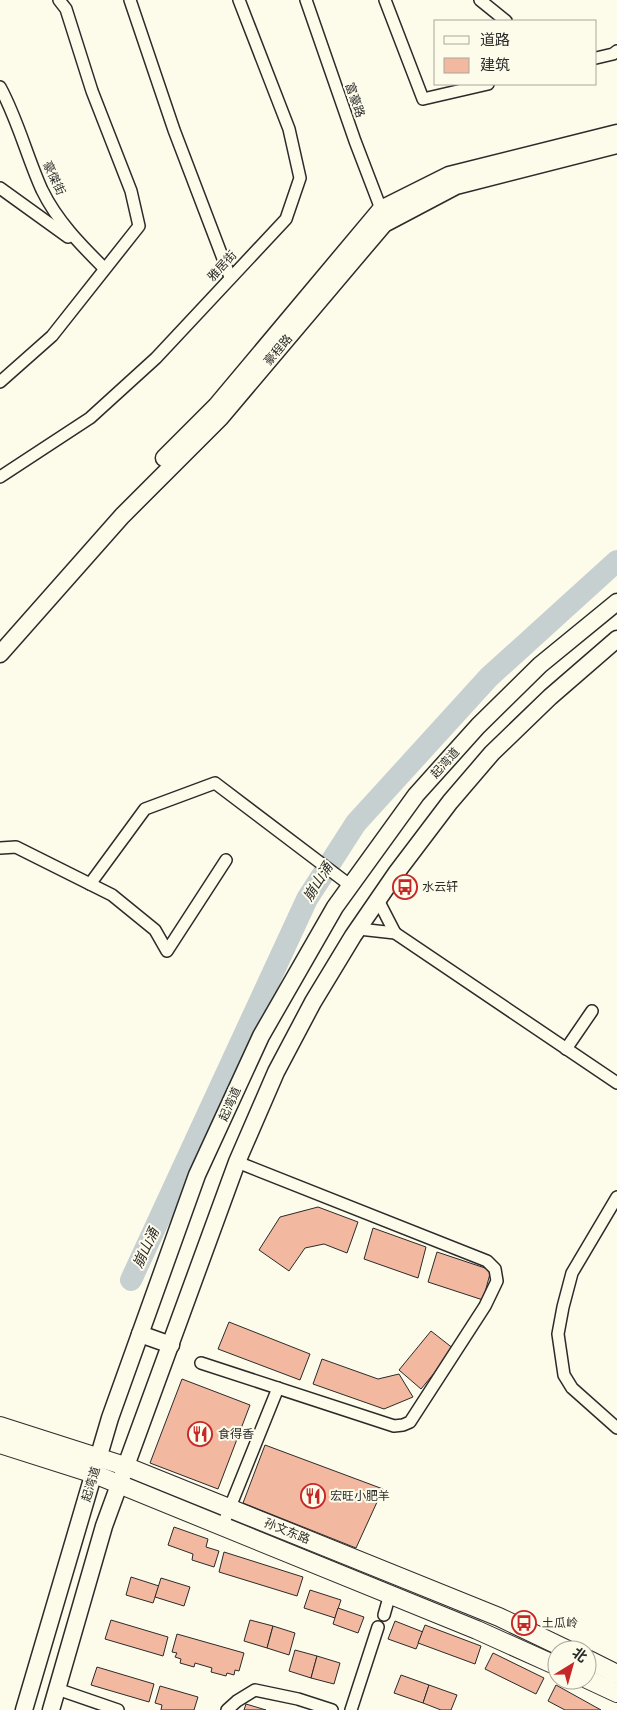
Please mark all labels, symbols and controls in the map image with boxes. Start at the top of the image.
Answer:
legend [434,20,597,85]
text: 道路 [480,31,510,49]
text: 建筑 [480,56,510,74]
street label: 富豪路 [343,81,367,119]
street label: 豪傑街 [40,159,68,197]
street label: 雅居街 [205,248,239,284]
street label: 豪程路 [261,332,295,368]
street label: 起湾道 [428,745,462,781]
water label: 崩山涌 [300,858,337,904]
bus stop icon: 水云轩 [392,874,418,900]
place label: 水云轩 [422,880,458,894]
street label: 起湾道 [216,1085,244,1123]
water label: 崩山涌 [129,1224,163,1271]
restaurant icon: 食得香 [187,1421,213,1447]
place label: 食得香 [218,1427,254,1441]
street label: 起湾道 [79,1465,103,1503]
restaurant icon: 宏旺小肥羊 [300,1483,326,1509]
place label: 宏旺小肥羊 [330,1489,390,1503]
street label: 孙文东路 [262,1516,312,1546]
bus stop icon: 土瓜岭 [511,1610,537,1636]
place label: 土瓜岭 [542,1616,578,1630]
north arrow [547,1640,597,1690]
text: 北 [569,1644,590,1666]

